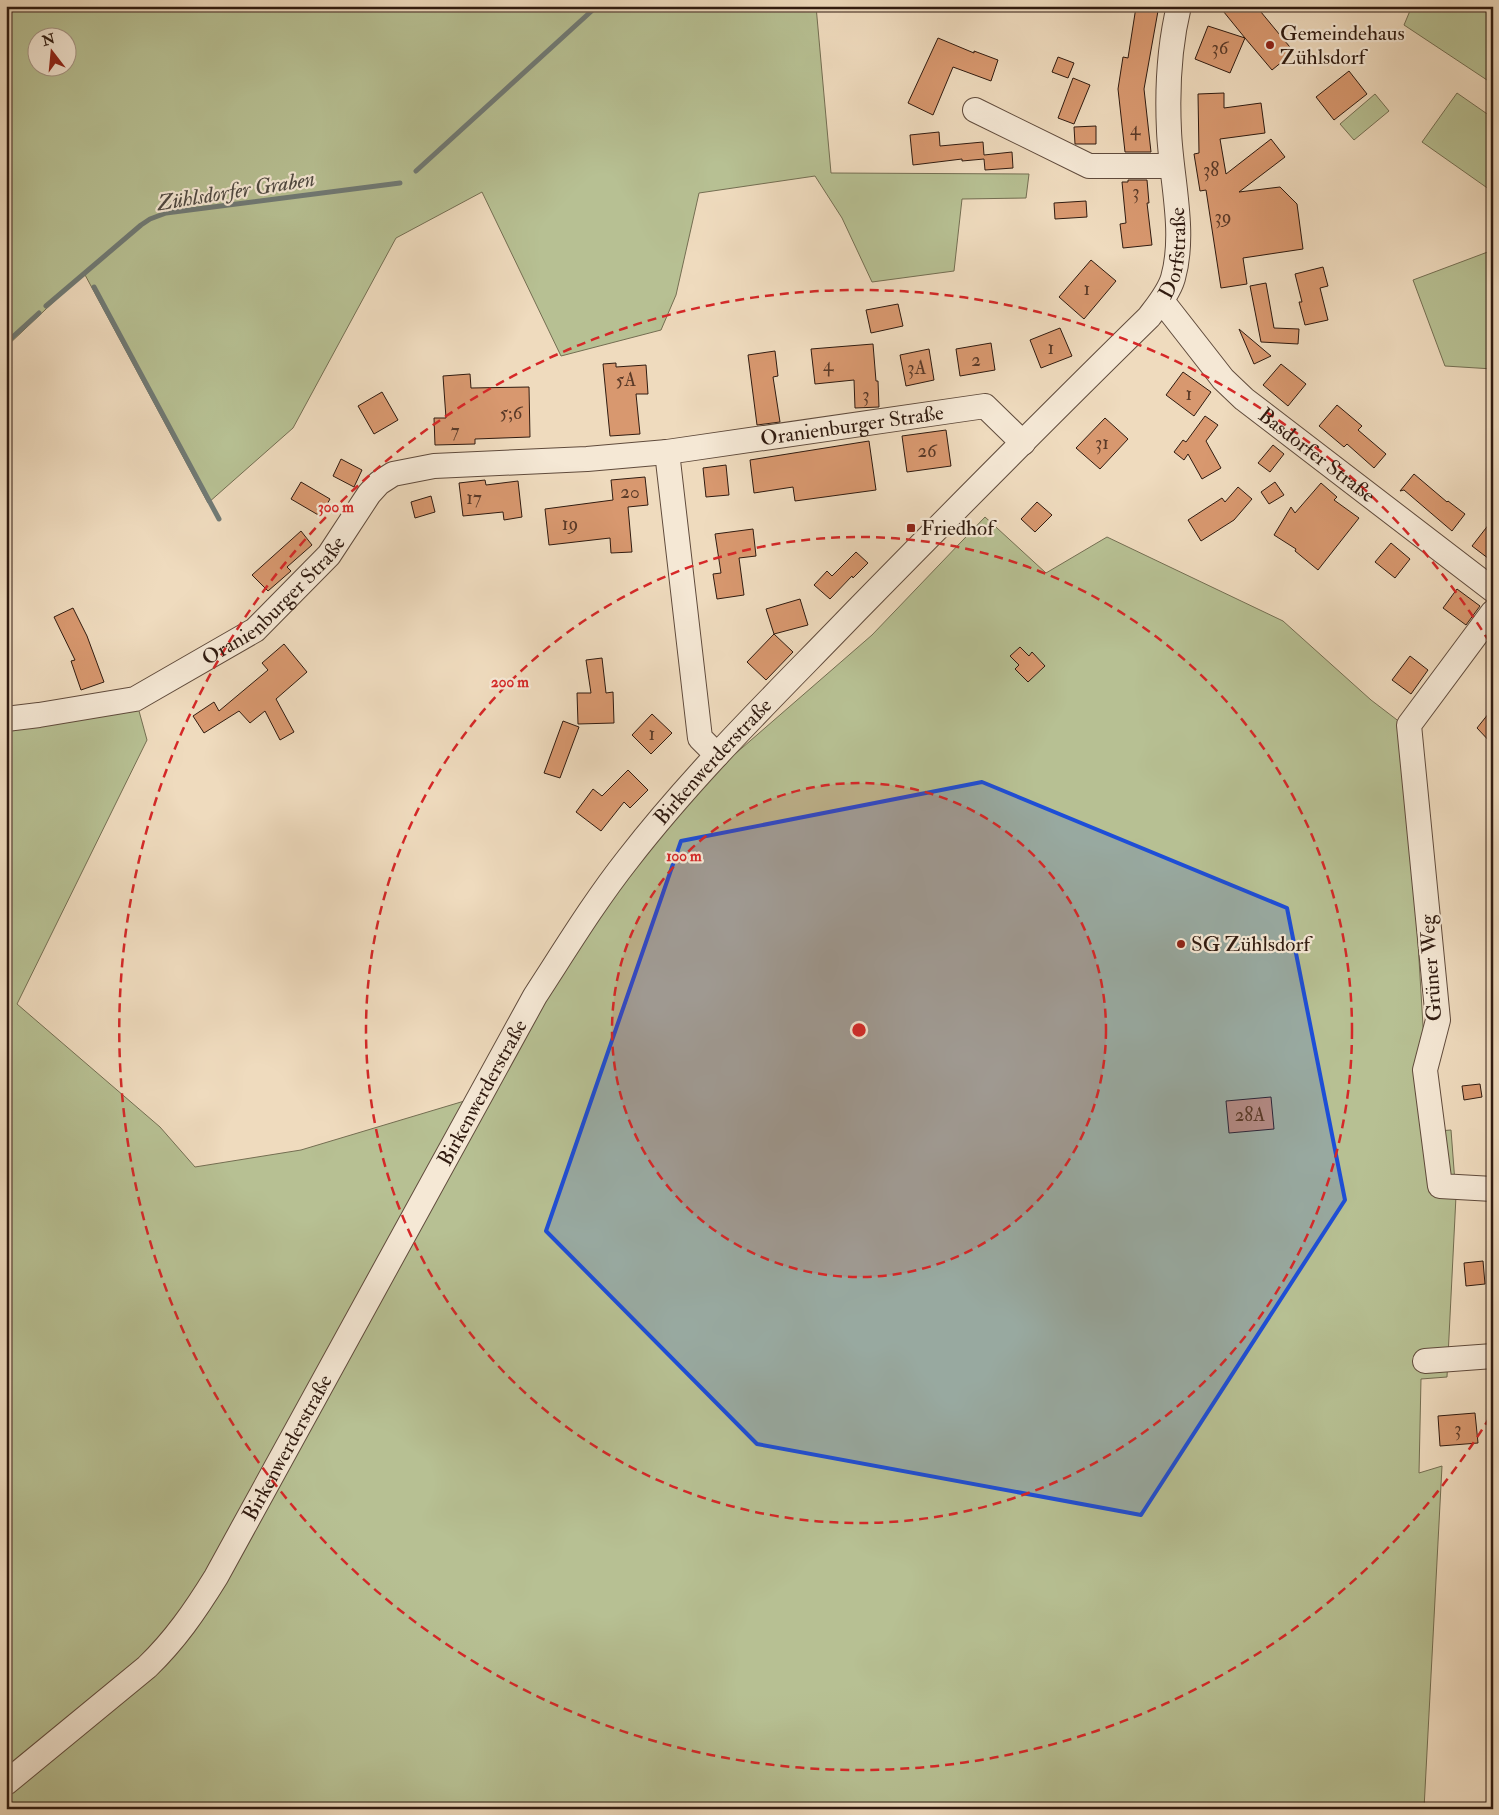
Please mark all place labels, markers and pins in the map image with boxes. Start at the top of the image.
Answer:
place label: Gemeindehaus Zühlsdorf [1280,20,1405,71]
marker: Gemeindehaus Zühlsdorf [1264,39,1276,51]
place label: Friedhof [921,515,997,542]
marker: Friedhof [905,522,917,534]
place label: SG Zühlsdorf [1191,931,1313,958]
marker: SG Zühlsdorf [1175,938,1187,950]
centre of rings [850,1021,868,1039]

